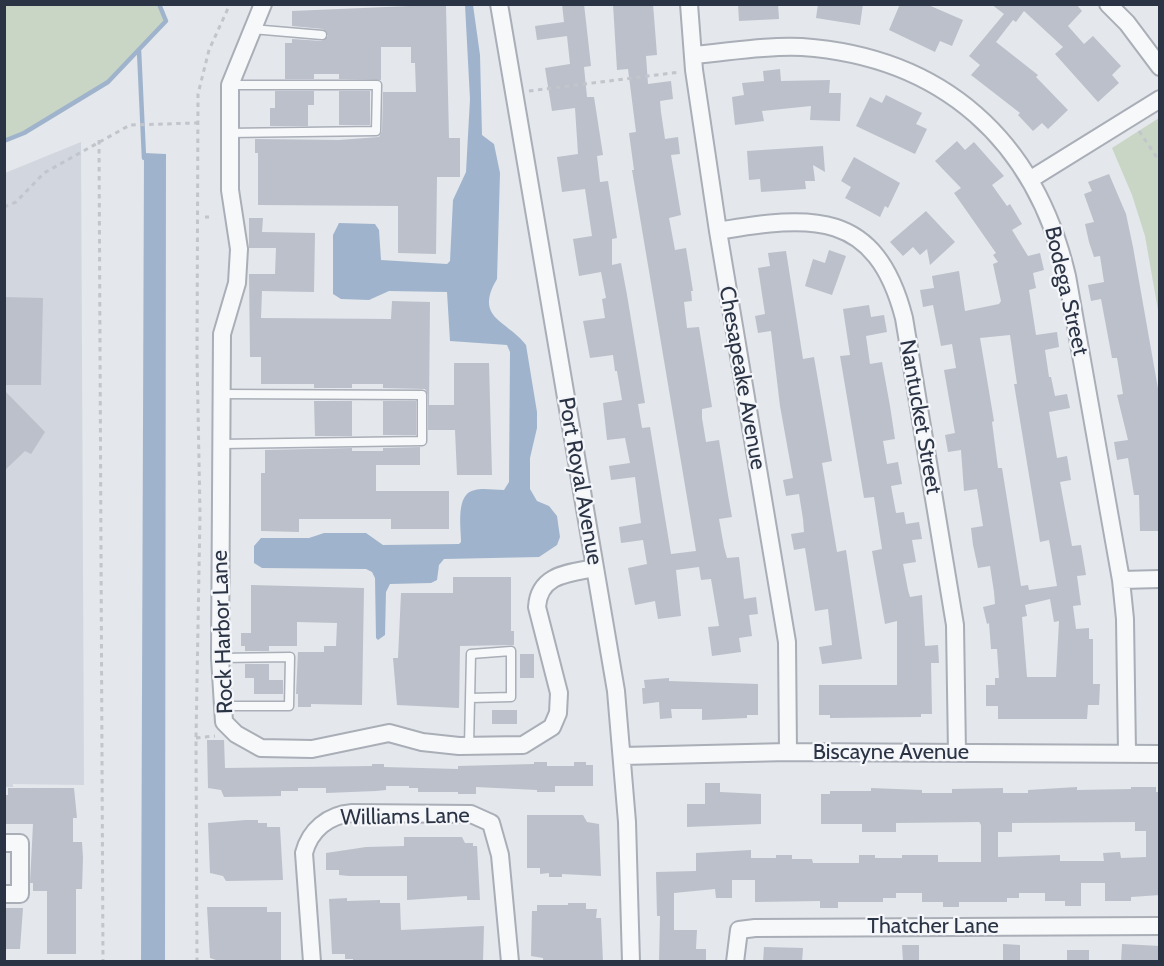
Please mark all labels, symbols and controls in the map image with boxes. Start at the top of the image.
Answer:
street label: Bodega Street [1038,224,1094,358]
street label: Chesapeake Avenue [713,284,771,472]
street label: Nantucket Street [893,338,947,496]
street label: Port Royal Avenue [552,395,608,567]
street label: Rock Harbor Lane [207,550,239,714]
street label: Biscayne Avenue [813,740,969,766]
street label: Williams Lane [340,803,470,831]
street label: Thatcher Lane [867,914,999,940]

